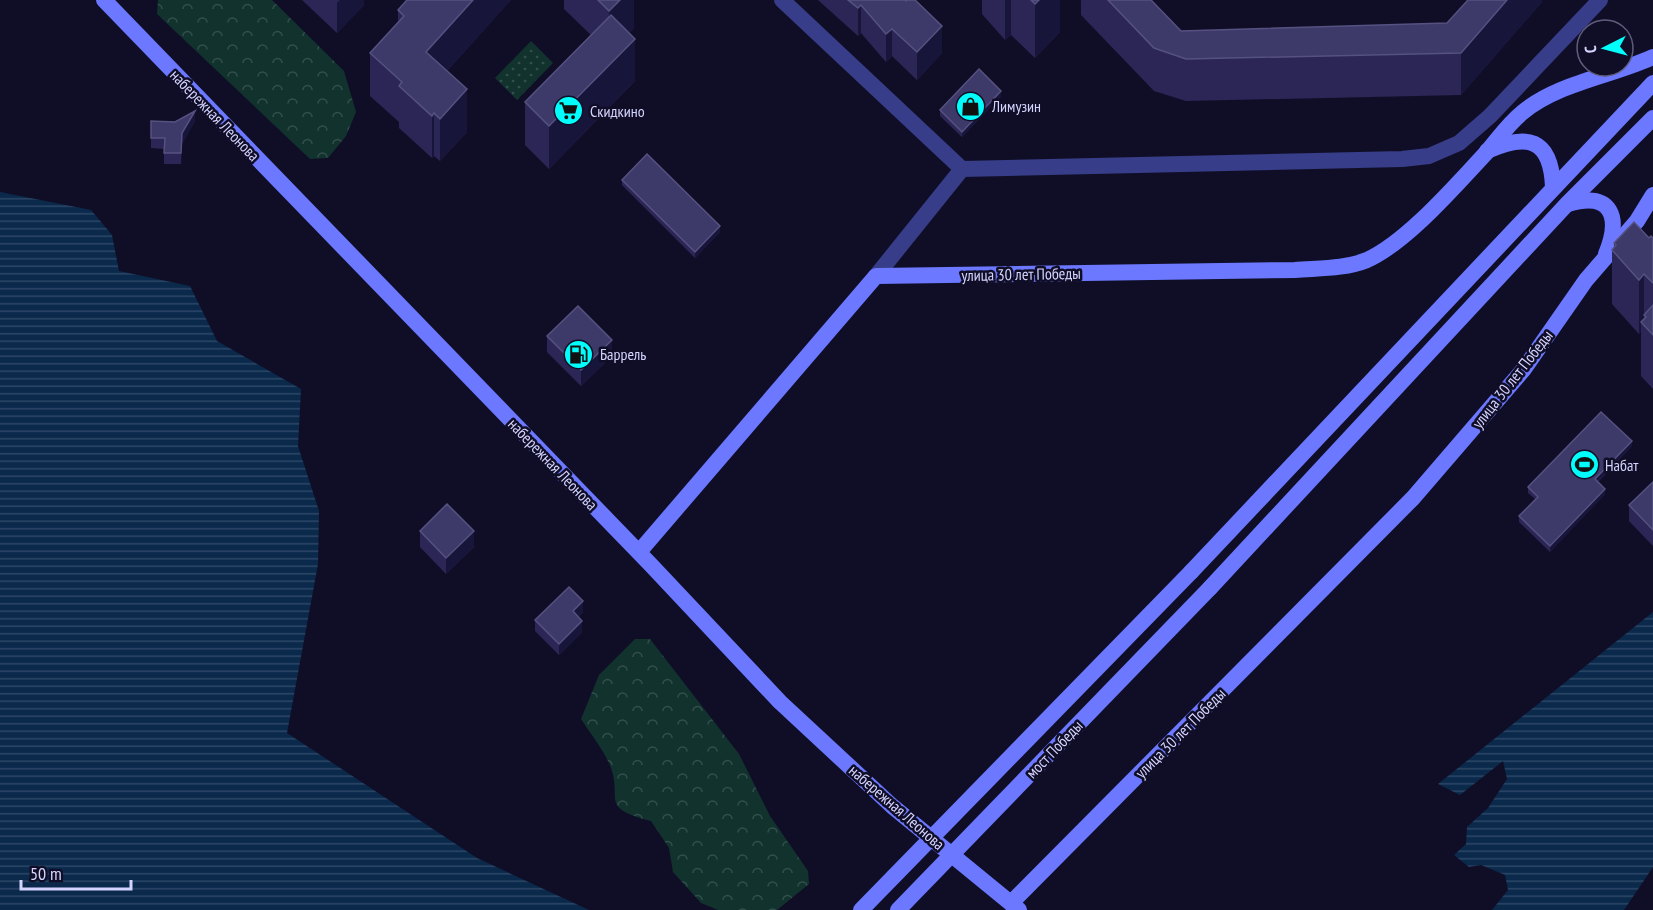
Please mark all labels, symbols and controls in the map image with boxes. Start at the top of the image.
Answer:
north arrow [1575,18,1635,78]
text: С [1580,44,1600,54]
street label: набережная Леонова [166,65,264,165]
shop icon: Лимузин [955,90,987,122]
supermarket icon: Скидкино [553,95,585,127]
place label: Лимузин [991,96,1041,116]
place label: Скидкино [590,101,645,121]
street label: улица 30 лет Победы [961,263,1081,285]
street label: улица 30 лет Победы [1467,326,1557,432]
fuel station icon: Баррель [563,338,595,370]
place label: Баррель [600,344,646,364]
street label: набережная Леонова [504,414,602,514]
sports icon: Набат [1568,449,1600,481]
place label: Набат [1605,455,1639,475]
street label: улица 30 лет Победы [1131,684,1229,782]
street label: мост Победы [1021,716,1087,782]
street label: набережная Леонова [845,760,949,854]
scale bar [21,853,130,891]
text: 50 m [30,862,62,885]

